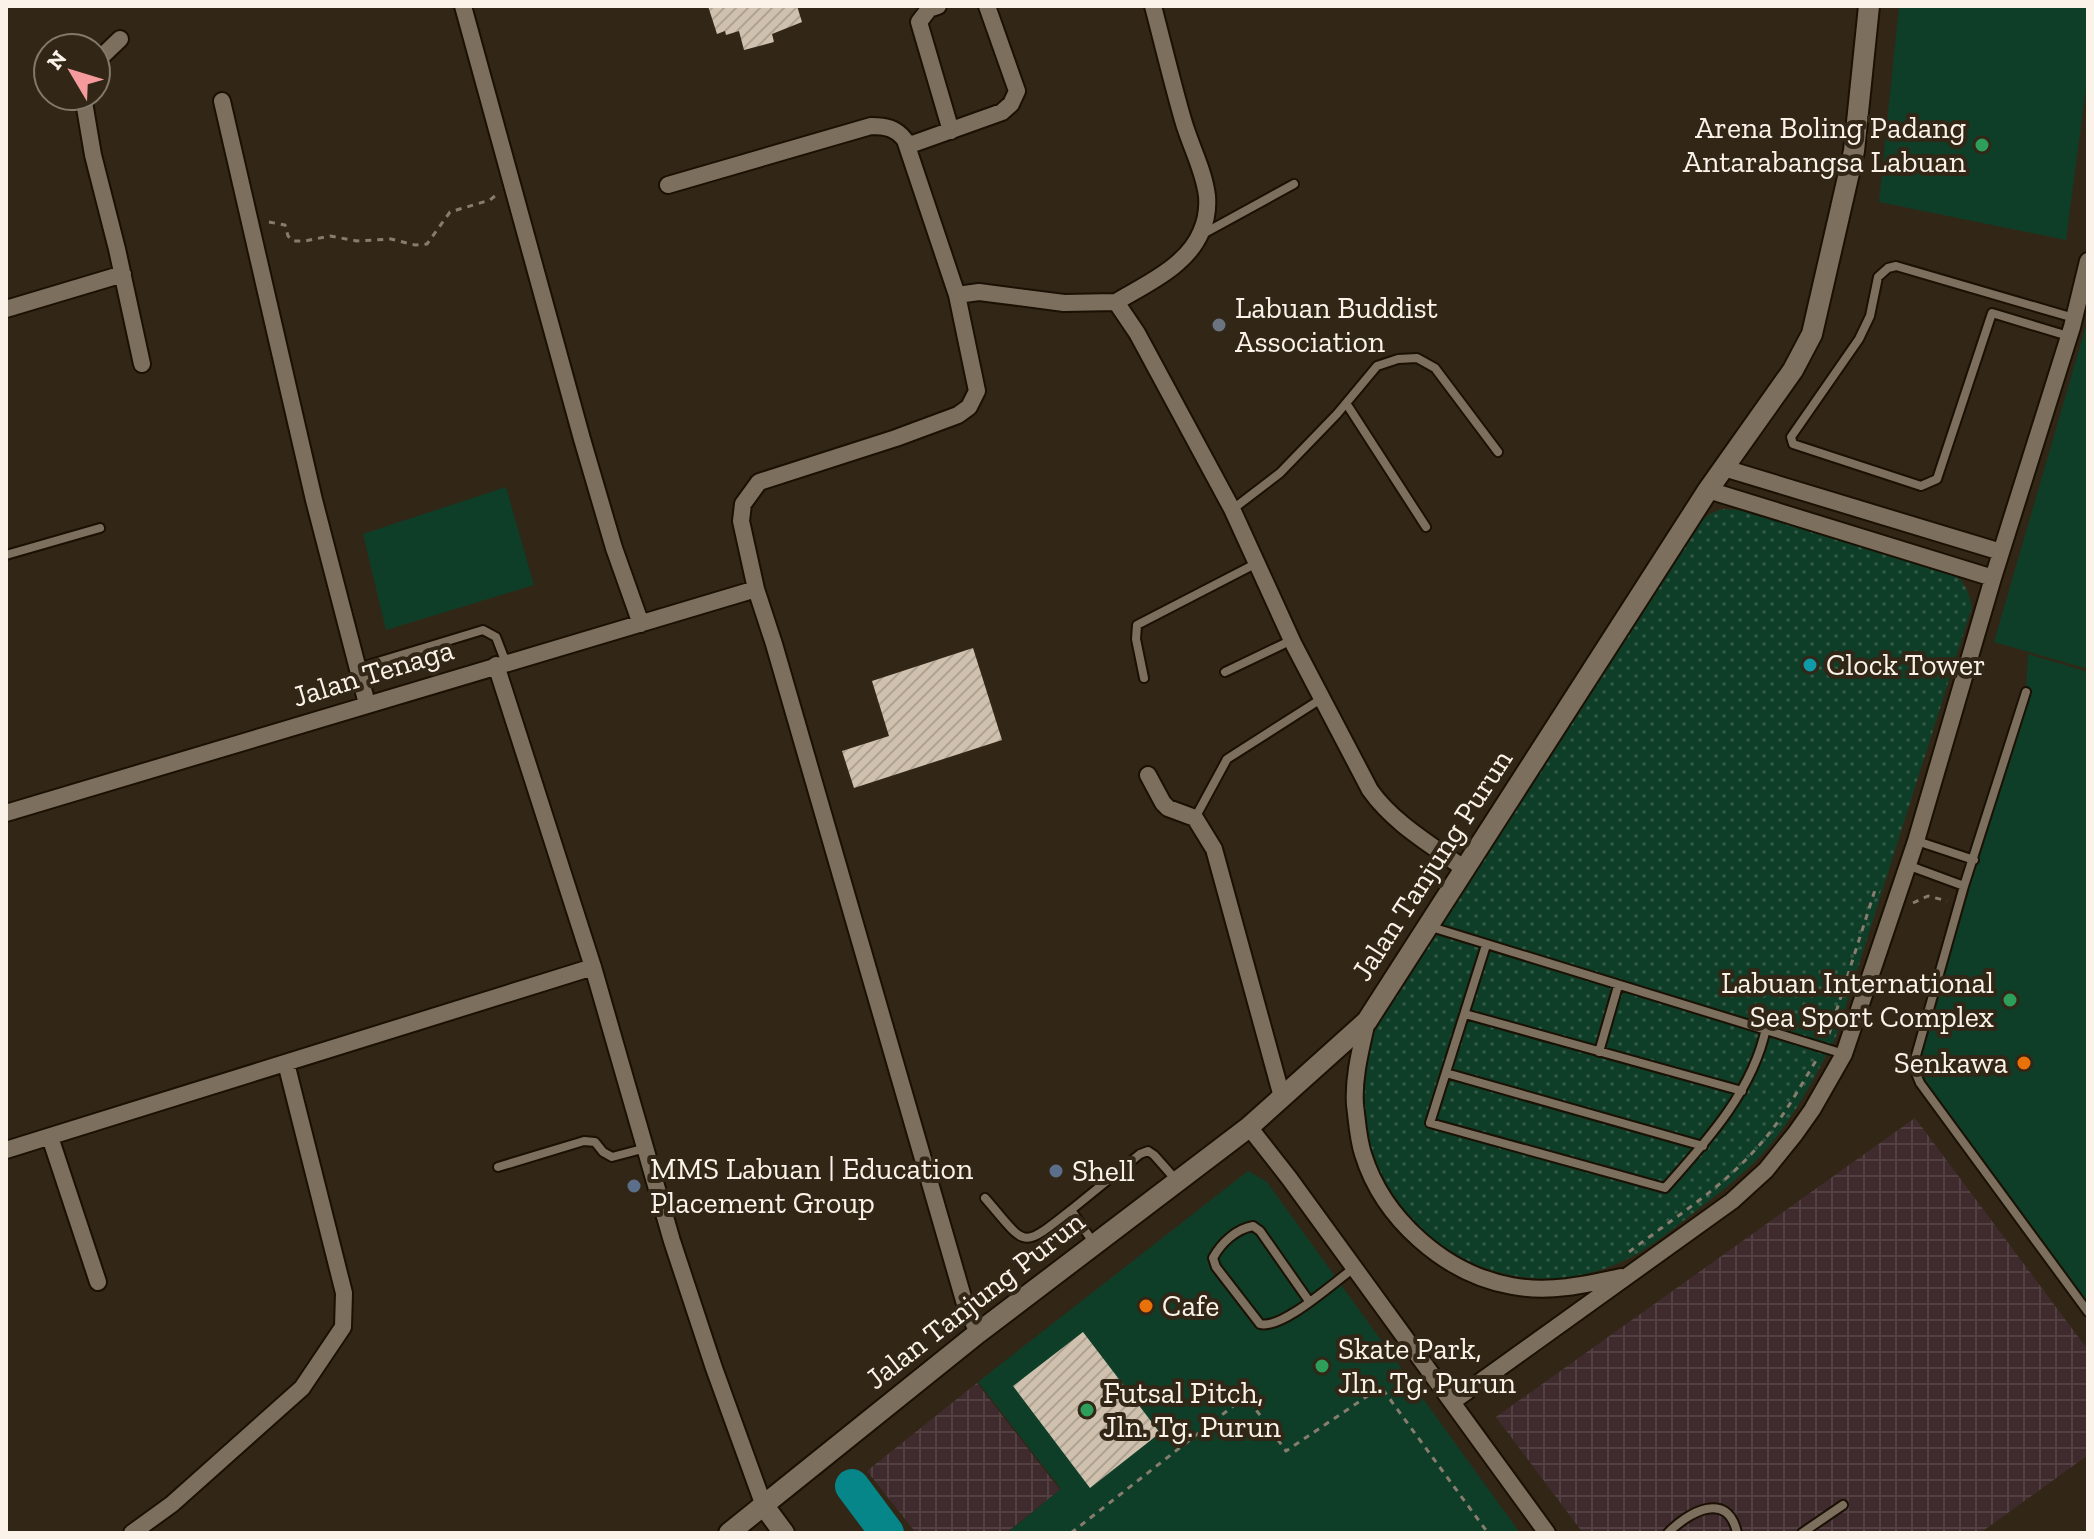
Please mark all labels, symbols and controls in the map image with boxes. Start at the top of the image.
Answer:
north arrow [32,32,112,112]
text: N [41,45,73,75]
place label: Arena Boling Padang Antarabangsa Labuan [1683,110,1966,180]
marker: Arena Boling Padang Antarabangsa Labuan [1973,136,1991,154]
place label: Labuan Buddist Association [1235,290,1438,360]
marker: Labuan Buddist Association [1210,316,1228,334]
street label: Jalan Tenaga [288,631,458,715]
place label: Clock Tower [1826,647,1986,683]
marker: Clock Tower [1801,656,1819,674]
street label: Jalan Tanjung Purun [1344,743,1520,987]
place label: Labuan International Sea Sport Complex [1721,965,1994,1035]
marker: Labuan International Sea Sport Complex [2001,991,2019,1009]
place label: Senkawa [1894,1045,2008,1081]
marker: Senkawa [2015,1054,2033,1072]
place label: MMS Labuan | Education Placement Group [650,1151,973,1221]
place label: Shell [1072,1153,1135,1189]
marker: Shell [1047,1162,1065,1180]
marker: MMS Labuan | Education Placement Group [625,1177,643,1195]
street label: Jalan Tanjung Purun [858,1203,1092,1397]
place label: Cafe [1162,1288,1219,1324]
marker: Cafe [1137,1297,1155,1315]
place label: Skate Park, Jln. Tg. Purun [1338,1331,1516,1401]
marker: Skate Park, Jln. Tg. Purun [1313,1357,1331,1375]
place label: Futsal Pitch, Jln. Tg. Purun [1103,1375,1281,1445]
marker: Futsal Pitch, Jln. Tg. Purun [1078,1401,1096,1419]

